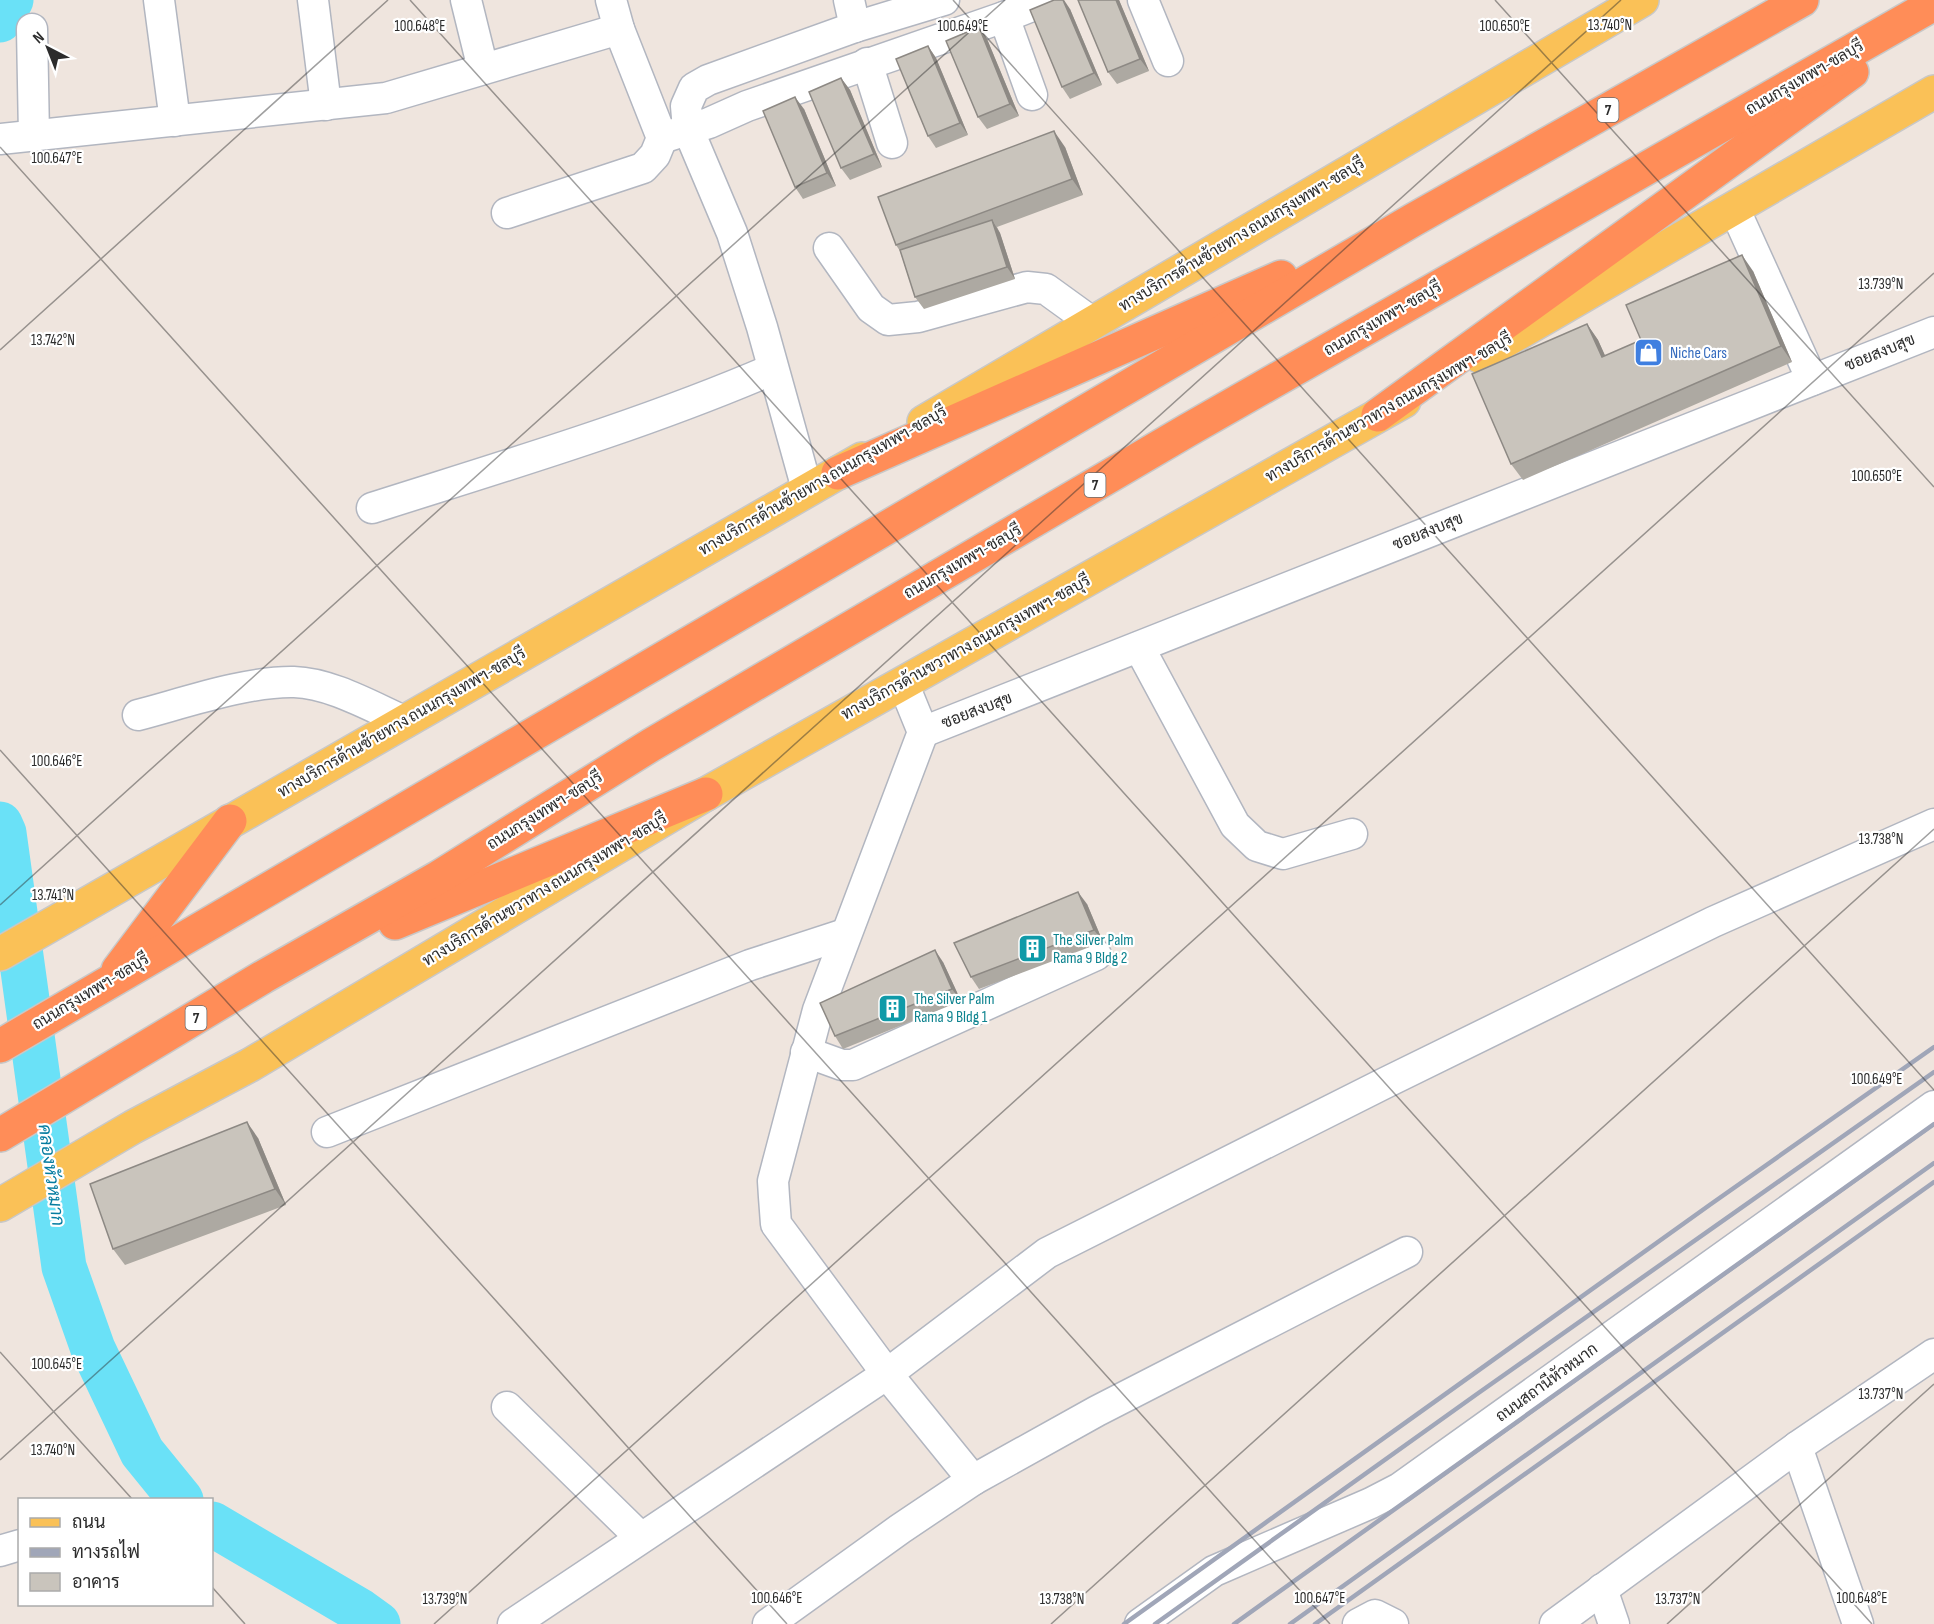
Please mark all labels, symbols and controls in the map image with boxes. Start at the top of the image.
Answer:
text: 13.740°N [1588,16,1632,35]
text: 100.648°E [395,17,445,36]
text: 100.649°E [937,17,989,36]
text: 100.650°E [1480,17,1530,36]
north arrow [18,18,78,78]
text: N [29,28,48,48]
street label: ถนนกรุงเทพฯ-ชลบุรี [1741,34,1868,120]
road number: 7 [1598,98,1618,122]
text: 100.647°E [32,149,82,168]
street label: ทางบริการด้านซ้ายทาง ถนนกรุงเทพฯ-ชลบุรี [1114,151,1369,317]
street label: ถนนกรุงเทพฯ-ชลบุรี [1319,275,1446,361]
text: 13.739°N [1859,275,1903,294]
street label: ทางบริการด้านขวาทาง ถนนกรุงเทพฯ-ชลบุรี [1261,327,1517,488]
street label: ซอยสงบสุข [1842,330,1918,377]
text: 13.742°N [31,331,75,350]
shop icon: Niche Cars [1633,337,1665,369]
place label: Niche Cars [1670,344,1727,363]
street label: ทางบริการด้านซ้ายทาง ถนนกรุงเทพฯ-ชลบุรี [694,399,951,561]
text: 100.650°E [1852,467,1902,486]
road number: 7 [1084,473,1106,497]
street label: ซอยสงบสุข [1390,509,1466,556]
street label: ถนนกรุงเทพฯ-ชลบุรี [899,518,1026,604]
street label: ทางบริการด้านขวาทาง ถนนกรุงเทพฯ-ชลบุรี [837,569,1095,726]
street label: ทางบริการด้านซ้ายทาง ถนนกรุงเทพฯ-ชลบุรี [273,641,530,803]
street label: ซอยสงบสุข [939,689,1015,734]
text: 100.646°E [32,752,82,771]
street label: ถนนกรุงเทพฯ-ชลบุรี [482,765,607,855]
street label: ทางบริการด้านขวาทาง ถนนกรุงเทพฯ-ชลบุรี [418,807,671,972]
text: 13.738°N [1859,830,1903,849]
text: 13.741°N [32,886,74,905]
place label: The Silver Palm Rama 9 Bldg 2 [1053,931,1134,968]
building icon: The Silver Palm Rama 9 Bldg 2 [1016,933,1048,965]
street label: ถนนกรุงเทพฯ-ชลบุรี [28,947,153,1035]
place label: The Silver Palm Rama 9 Bldg 1 [914,990,995,1027]
building icon: The Silver Palm Rama 9 Bldg 1 [877,992,909,1024]
road number: 7 [186,1006,206,1030]
text: 100.649°E [1851,1070,1903,1089]
water label: คลองหัวหมาก [33,1123,70,1227]
street label: ถนนสถานีหัวหมาก [1490,1337,1602,1426]
text: 100.645°E [32,1355,82,1374]
text: 13.737°N [1859,1385,1903,1404]
text: 13.740°N [31,1441,75,1460]
legend [18,1498,213,1606]
text: ถนน [72,1512,105,1533]
text: ทางรถไฟ [72,1539,140,1563]
text: อาคาร [72,1572,120,1593]
text: 100.646°E [752,1589,802,1608]
text: 100.647°E [1295,1589,1345,1608]
text: 100.648°E [1837,1589,1887,1608]
text: 13.739°N [423,1590,467,1609]
text: 13.738°N [1040,1590,1084,1609]
text: 13.737°N [1656,1590,1700,1609]

